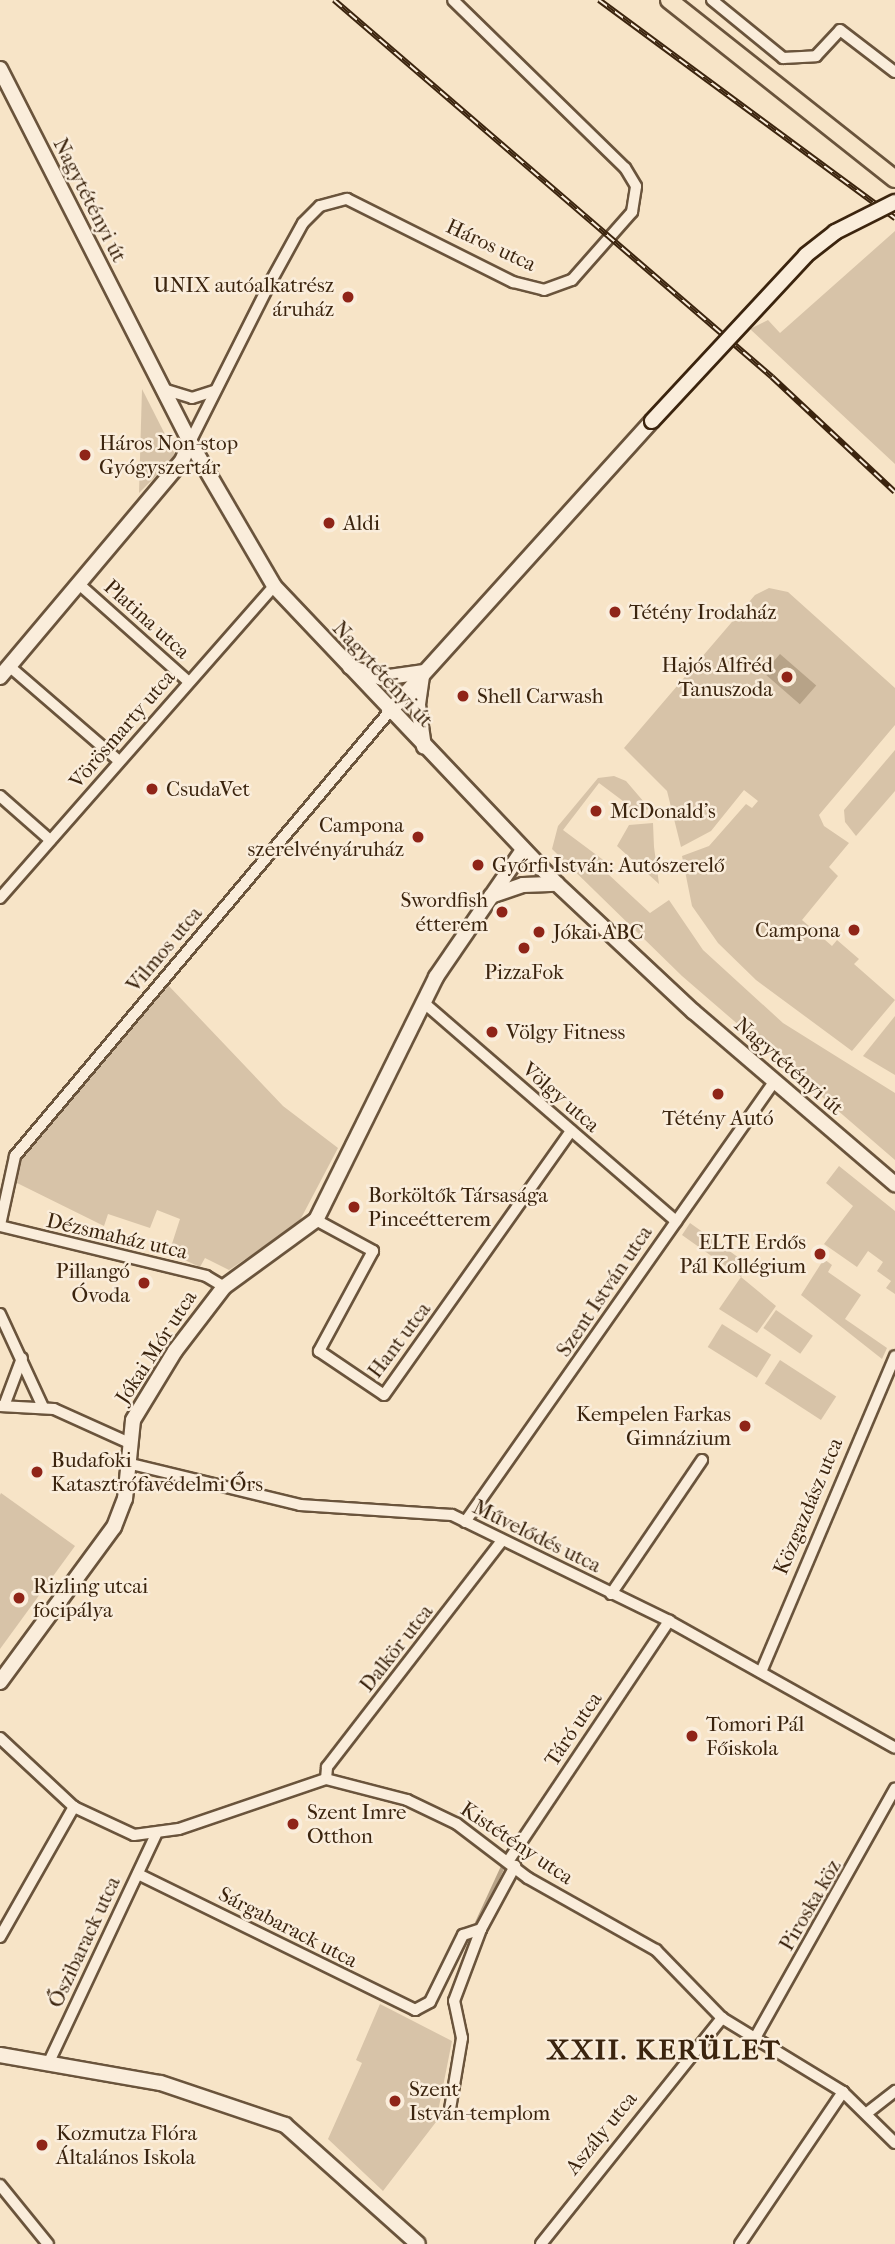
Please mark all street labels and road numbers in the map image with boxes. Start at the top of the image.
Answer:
street label: Nagytétényi út [48,134,132,266]
street label: Háros utca [442,213,540,277]
street label: Platina utca [99,574,195,664]
street label: Nagytétényi út [327,616,439,732]
street label: Vörösmarty utca [64,665,180,793]
street label: Vilmos utca [121,901,207,997]
street label: Nagytétényi út [729,1012,849,1120]
street label: Völgy utca [517,1056,605,1138]
street label: Dézsmaház utca [44,1208,190,1264]
street label: Szent István utca [551,1221,657,1361]
street label: Jókai Mór utca [110,1285,202,1409]
street label: Hant utca [362,1297,436,1383]
street label: Közgazdász utca [768,1434,848,1578]
street label: Művelődés utca [469,1494,605,1578]
street label: Dalkör utca [354,1599,438,1697]
street label: Táró utca [539,1687,607,1771]
street label: Kistétény utca [456,1796,578,1890]
street label: Piroska köz [774,1855,846,1955]
street label: Őszibarack utca [43,1872,125,2012]
street label: Sárgabarack utca [214,1881,362,1973]
street label: Aszály utca [560,2086,642,2180]

